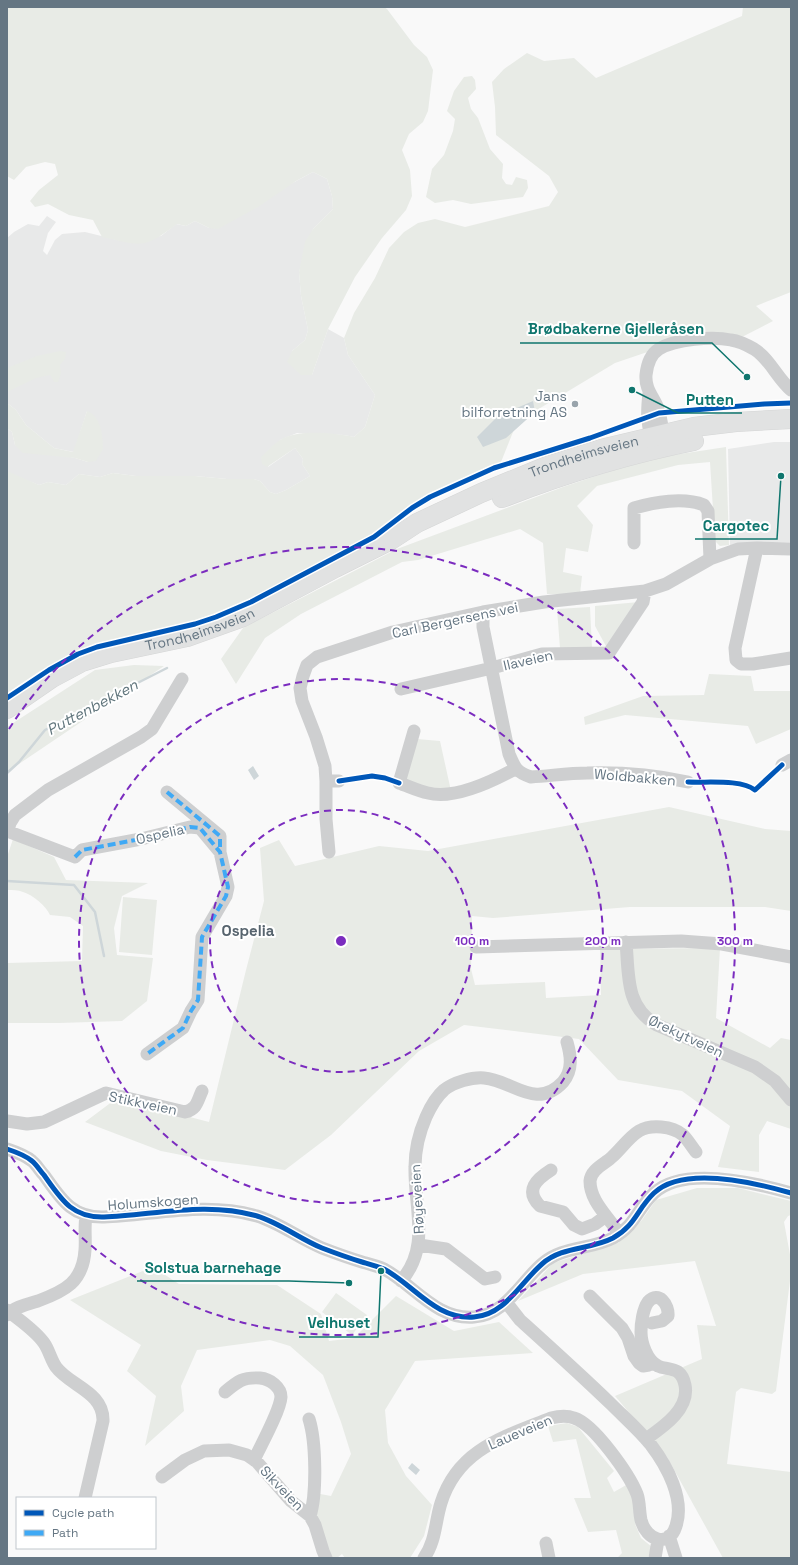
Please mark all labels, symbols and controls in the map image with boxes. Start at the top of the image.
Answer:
callout: Brødbakerne Gjelleråsen [520,316,712,343]
text: Brødbakerne Gjelleråsen [528,319,704,338]
callout: Putten [678,386,742,413]
place label: Jans bilforretning AS [462,387,567,421]
text: Putten [686,390,734,409]
marker: Jans bilforretning AS [570,399,580,409]
street label: Trondheimsveien [526,431,640,482]
callout: Cargotec [695,512,777,539]
text: Cargotec [703,516,769,535]
street label: Carl Bergersens vei [390,598,520,642]
street label: Trondheimsveien [143,604,258,655]
street label: Ilaveien [501,646,555,674]
water label: Puttenbekken [43,675,141,739]
street label: Woldbakken [593,764,677,790]
street label: Ospelia [134,820,186,848]
district label: Ospelia [222,921,275,940]
text: 100 m [455,933,489,949]
text: 200 m [585,933,621,949]
text: 300 m [717,933,753,949]
centre of rings [334,934,348,948]
street label: Ørekytveien [645,1011,727,1061]
street label: Stikkveien [107,1087,179,1119]
street label: Røyeveien [406,1164,428,1234]
street label: Holumskogen [107,1190,199,1214]
callout: Solstua barnehage [137,1254,289,1281]
text: Solstua barnehage [145,1258,282,1277]
callout: Velhuset [299,1310,378,1337]
text: Velhuset [308,1313,371,1332]
street label: Laueveien [485,1410,555,1454]
street label: Sikveien [256,1462,308,1514]
legend [16,1497,156,1549]
text: Cycle path [52,1505,114,1521]
text: Path [52,1525,78,1541]

